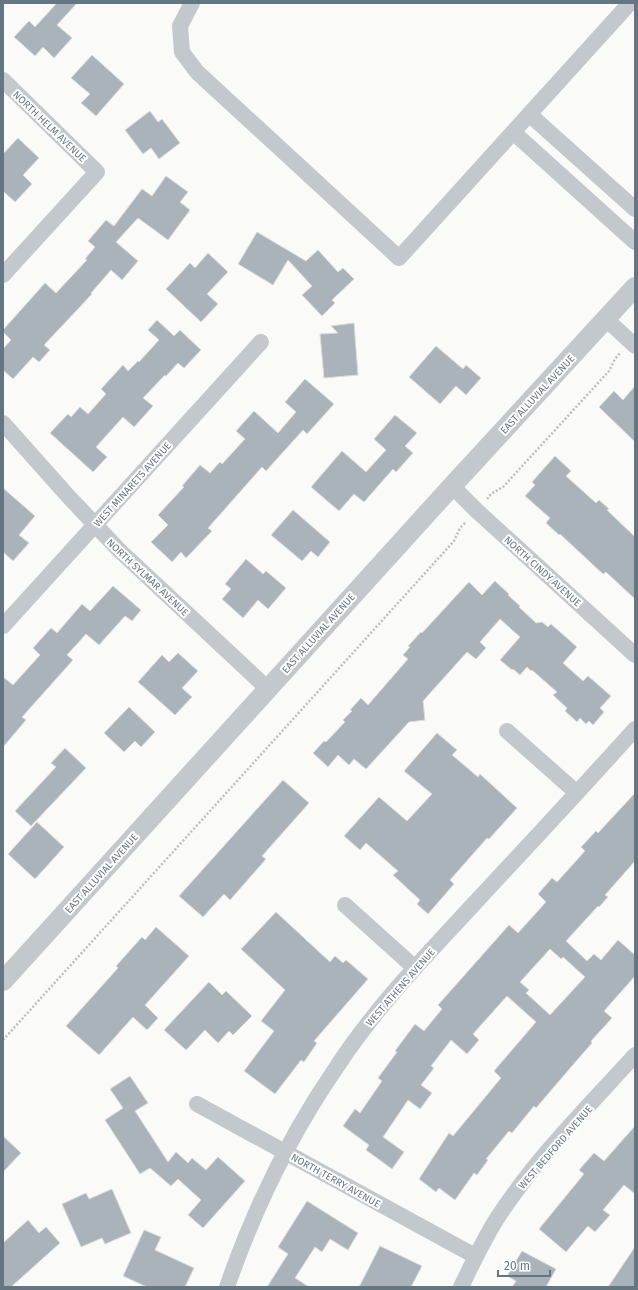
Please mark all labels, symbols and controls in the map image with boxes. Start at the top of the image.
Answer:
street label: NORTH HELM AVENUE [10,89,88,165]
street label: EAST ALLUVIAL AVENUE [498,353,577,437]
street label: WEST MINARETS AVENUE [92,440,174,529]
street label: NORTH CINDY AVENUE [501,534,583,609]
street label: NORTH SYLMAR AVENUE [104,537,191,619]
street label: EAST ALLUVIAL AVENUE [280,591,358,676]
street label: EAST ALLUVIAL AVENUE [63,831,141,916]
street label: WEST ATHENS AVENUE [364,946,438,1029]
street label: WEST BEDFORD AVENUE [516,1104,595,1192]
street label: NORTH TERRY AVENUE [289,1151,382,1210]
scale bar [498,1252,550,1278]
text: 20 m [504,1259,530,1273]

